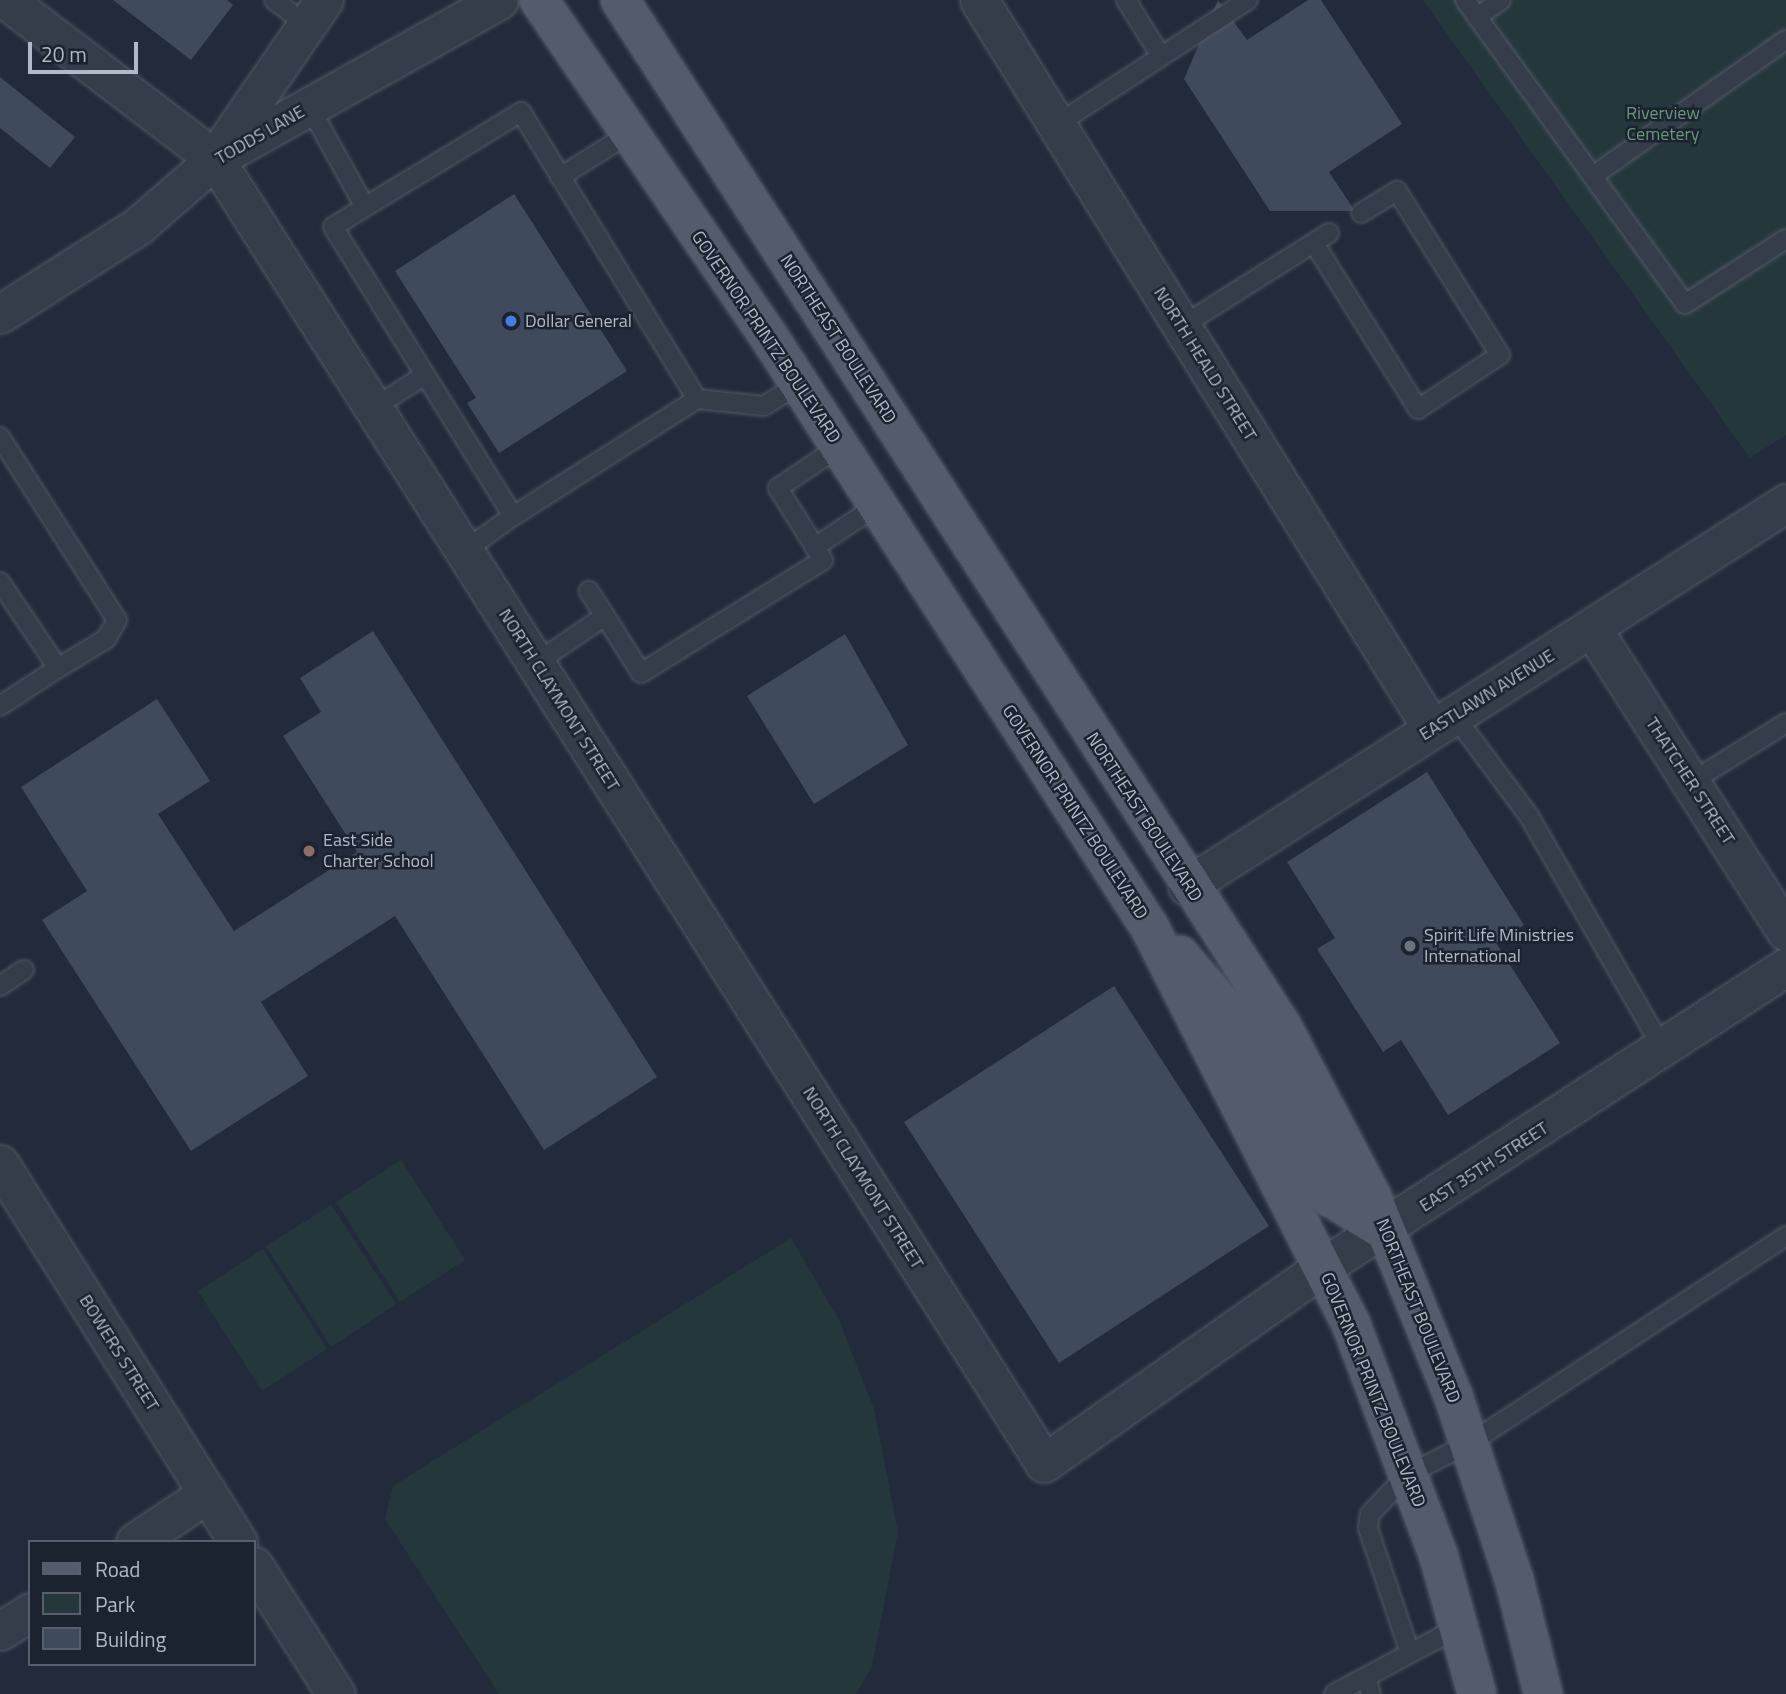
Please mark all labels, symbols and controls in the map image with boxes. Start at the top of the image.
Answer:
scale bar [32,28,142,72]
text: 20 m [41,38,87,70]
street label: TODDS LANE [212,101,308,169]
park label: Riverview Cemetery [1626,103,1700,146]
street label: GOVERNOR PRINTZ BOULEVARD [687,227,845,447]
street label: NORTHEAST BOULEVARD [775,251,901,427]
street label: NORTH HEALD STREET [1149,283,1261,445]
place label: Dollar General [525,310,632,332]
marker: Dollar General [503,313,519,329]
street label: NORTH CLAYMONT STREET [494,605,624,795]
street label: EASTLAWN AVENUE [1415,645,1559,745]
street label: GOVERNOR PRINTZ BOULEVARD [997,701,1153,923]
street label: THATCHER STREET [1641,713,1739,849]
street label: NORTHEAST BOULEVARD [1081,729,1207,905]
place label: East Side Charter School [323,830,434,872]
marker: East Side Charter School [301,843,317,859]
place label: Spirit Life Ministries International [1424,925,1574,968]
marker: Spirit Life Ministries International [1402,938,1418,954]
street label: NORTH CLAYMONT STREET [798,1083,928,1273]
street label: EAST 35TH STREET [1416,1117,1552,1217]
street label: NORTHEAST BOULEVARD [1371,1216,1465,1406]
street label: GOVERNOR PRINTZ BOULEVARD [1316,1269,1430,1511]
street label: BOWERS STREET [75,1291,163,1415]
legend [28,1540,256,1666]
text: Road [95,1553,140,1585]
text: Park [95,1588,135,1620]
text: Building [95,1623,166,1655]

